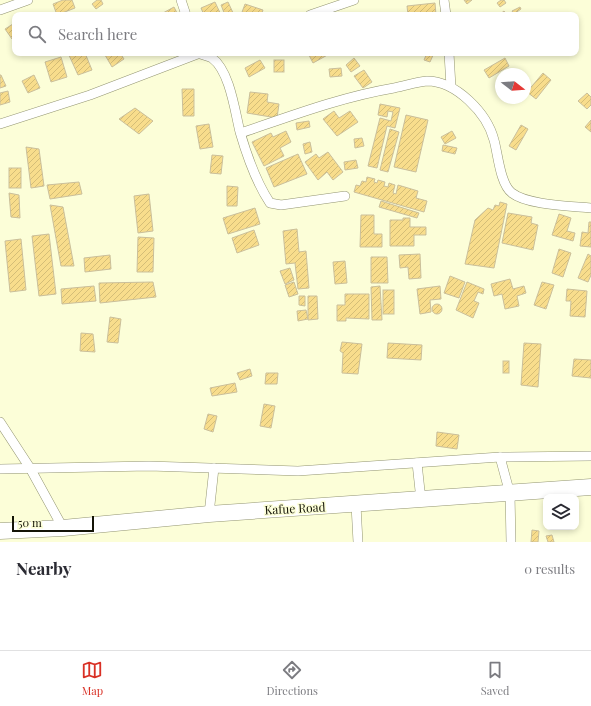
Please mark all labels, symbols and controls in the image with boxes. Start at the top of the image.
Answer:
search box [12,12,579,56]
icon: search [26,23,48,45]
text: Search here [58,24,137,44]
north arrow [495,68,531,104]
map controls [543,494,579,530]
button: layers [543,494,579,530]
street label: Kafue Road [264,498,326,518]
scale bar [12,514,94,533]
text: 50 m [18,515,42,530]
text: Nearby [16,557,71,579]
text: 0 results [524,560,575,577]
tab: Map [81,659,103,698]
tab: Directions [266,659,318,698]
tab: Saved [481,659,509,698]

